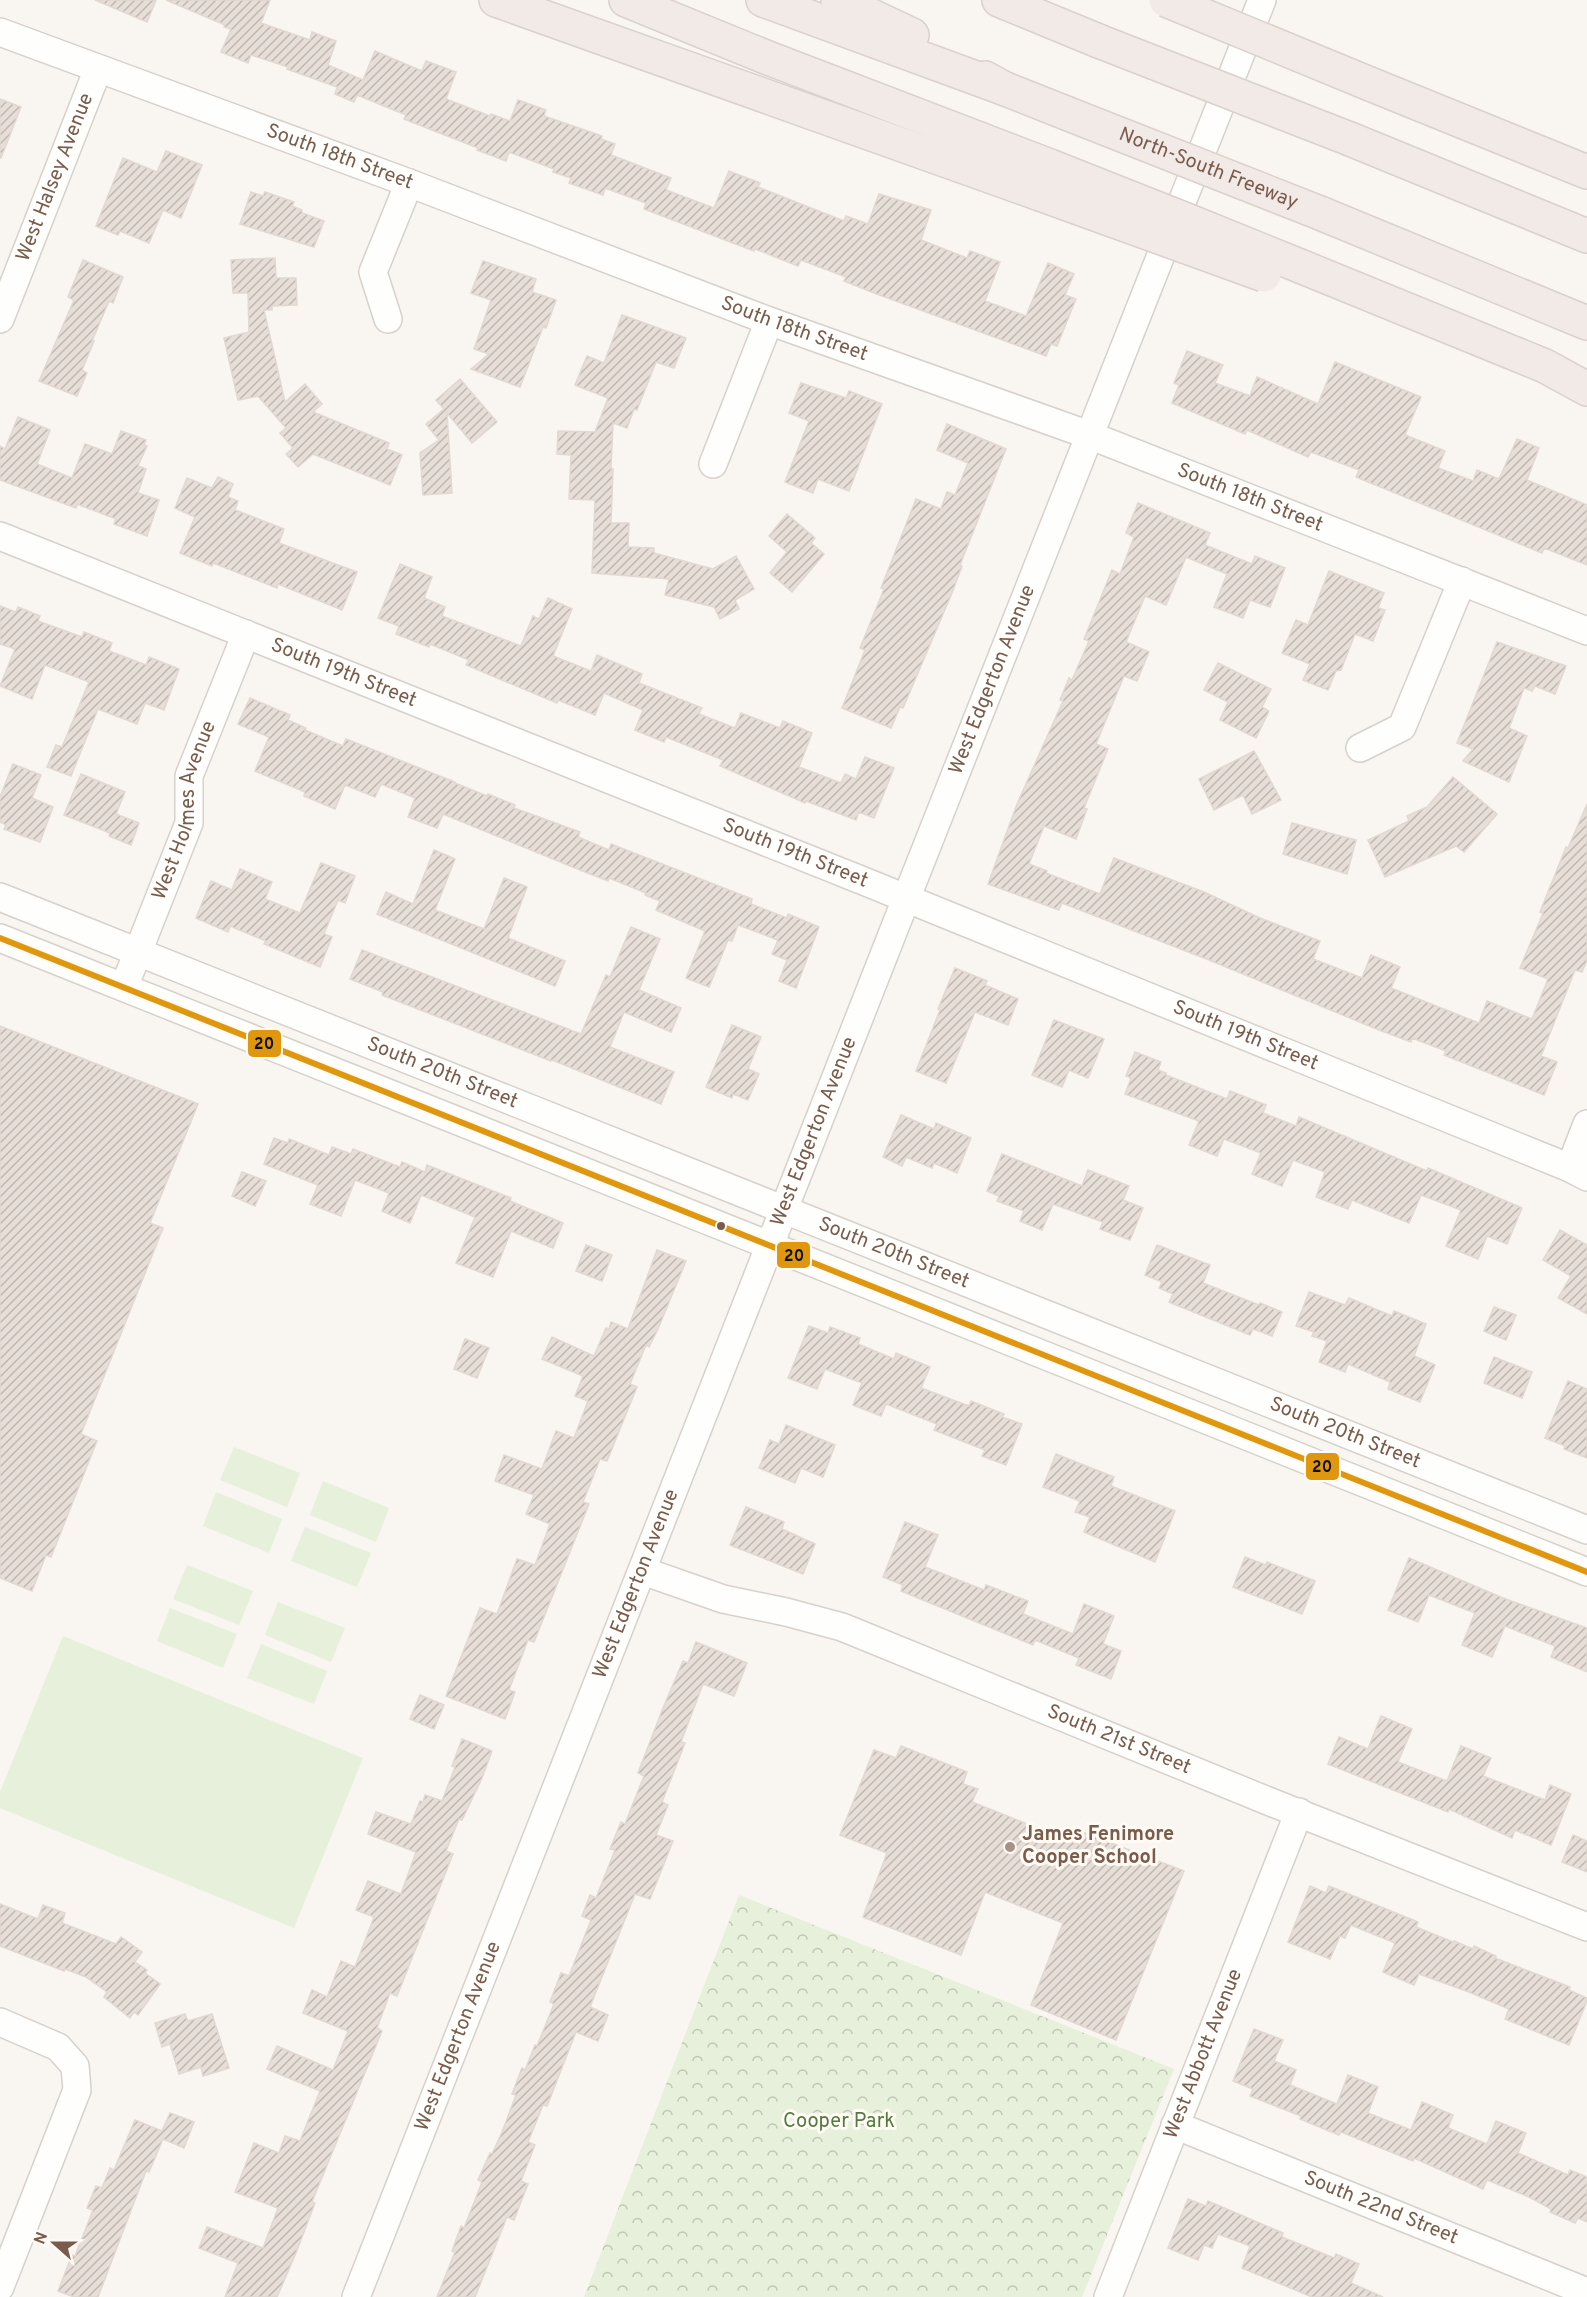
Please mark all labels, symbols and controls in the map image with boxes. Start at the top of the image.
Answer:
street label: West Halsey Avenue [11,90,100,265]
street label: South 18th Street [262,118,417,196]
street label: North-South Freeway [1115,122,1302,216]
street label: South 18th Street [717,291,871,368]
street label: South 18th Street [1173,458,1327,539]
street label: West Edgerton Avenue [944,581,1042,778]
street label: South 19th Street [267,632,420,714]
street label: West Holmes Avenue [147,717,223,904]
street label: South 19th Street [718,813,872,894]
street label: South 19th Street [1169,995,1322,1077]
line badge: 20 [247,1029,282,1058]
street label: South 20th Street [363,1032,521,1115]
street label: West Edgerton Avenue [765,1033,863,1231]
text: 20 [254,1035,274,1055]
street label: South 20th Street [814,1212,973,1295]
unlabelled marker [715,1220,727,1232]
line badge: 20 [776,1241,811,1269]
text: 20 [784,1247,804,1267]
street label: South 20th Street [1266,1392,1424,1474]
line badge: 20 [1305,1452,1340,1481]
street label: West Edgerton Avenue [587,1486,685,1683]
street label: South 21st Street [1043,1699,1195,1781]
place label: James Fenimore Cooper School [1022,1822,1174,1871]
marker: James Fenimore Cooper School [1003,1840,1017,1854]
street label: West Edgerton Avenue [409,1938,508,2135]
street label: West Abbott Avenue [1158,1965,1249,2143]
park label: Cooper Park [783,2109,895,2135]
street label: South 22nd Street [1300,2165,1462,2251]
north arrow [24,2213,84,2273]
text: N [30,2229,53,2247]

